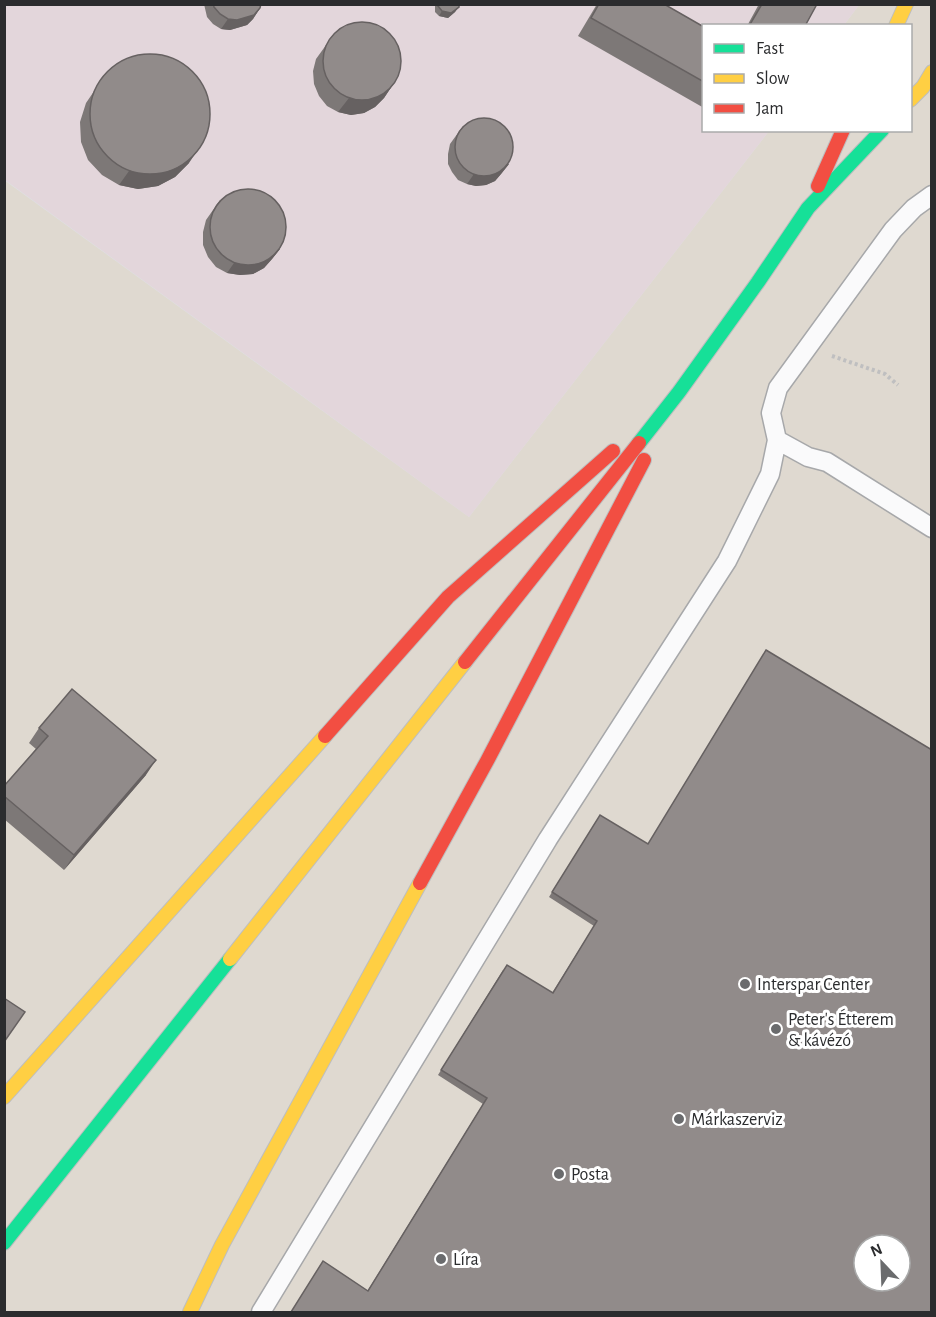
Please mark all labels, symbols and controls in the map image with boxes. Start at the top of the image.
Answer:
legend [702,24,912,132]
text: Fast [756,40,784,58]
text: Slow [756,70,789,88]
text: Jam [756,100,784,118]
place label: Interspar Center [757,976,870,994]
marker: Interspar Center [738,977,752,991]
place label: Peter's Étterem & kávézó [788,1008,894,1050]
marker: Peter's Étterem & kávézó [769,1022,783,1036]
place label: Márkaszerviz [691,1111,783,1129]
marker: Márkaszerviz [672,1112,686,1126]
place label: Posta [571,1166,609,1184]
marker: Posta [552,1167,566,1181]
north arrow [852,1233,912,1293]
text: N [868,1241,885,1260]
place label: Líra [453,1251,479,1269]
marker: Líra [434,1252,448,1266]

